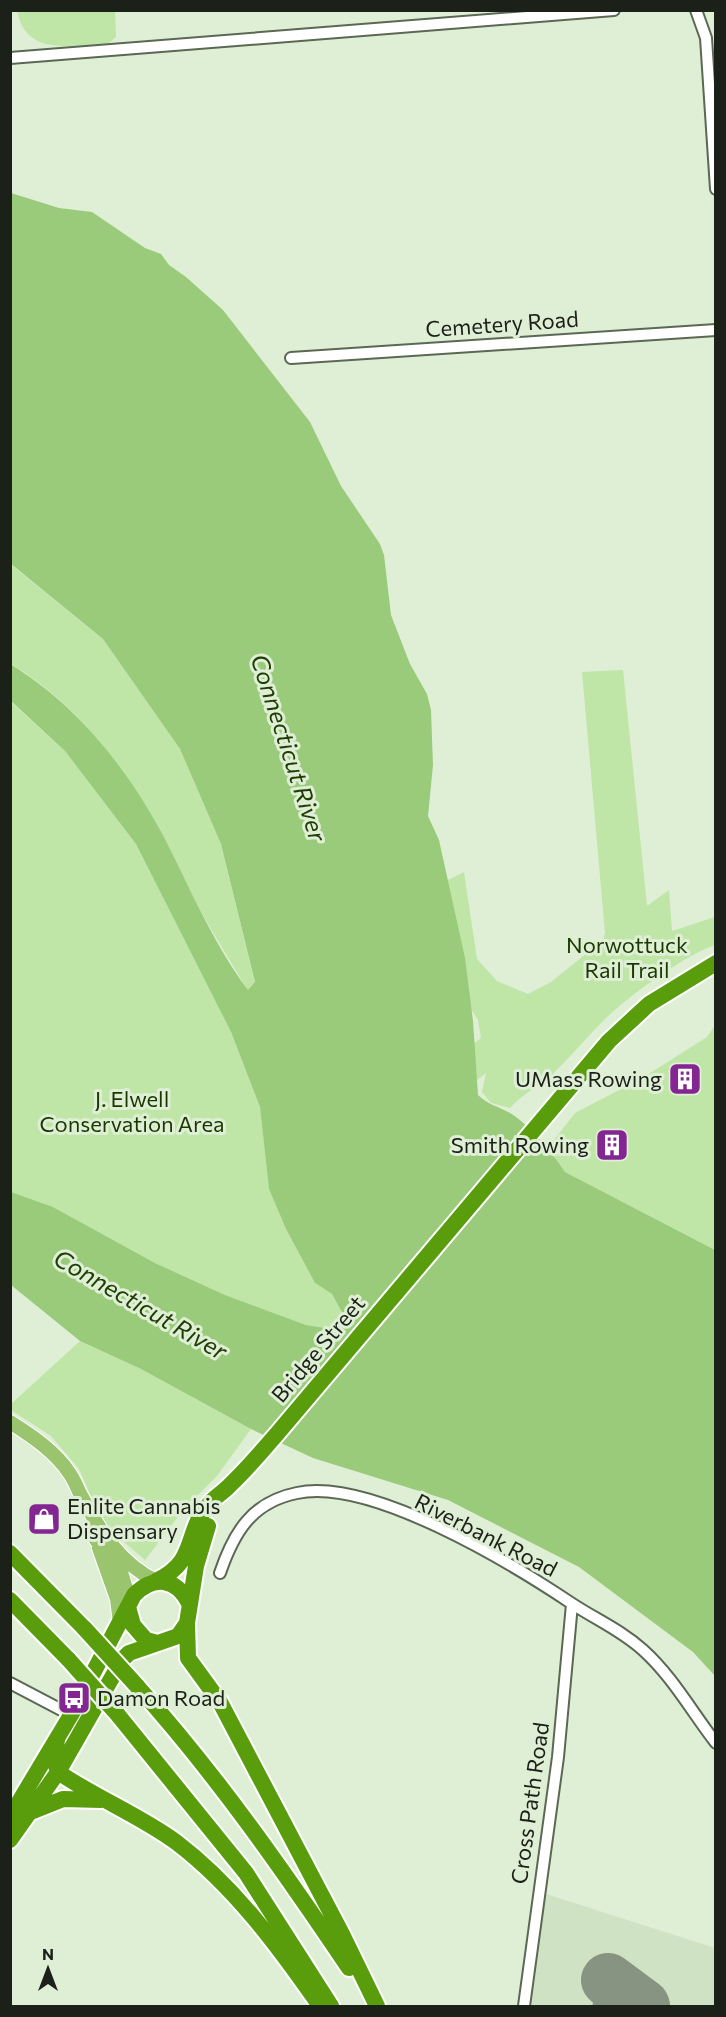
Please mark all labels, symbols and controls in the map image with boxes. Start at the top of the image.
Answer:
street label: Cemetery Road [424,305,579,342]
water label: Connecticut River [245,650,334,846]
park label: Norwottuck Rail Trail [566,931,688,983]
building icon: UMass Rowing [667,1061,703,1097]
place label: UMass Rowing [515,1065,662,1092]
park label: J. Elwell Conservation Area [39,1085,225,1137]
building icon: Smith Rowing [594,1127,630,1163]
place label: Smith Rowing [451,1131,589,1158]
water label: Connecticut River [49,1242,234,1366]
street label: Bridge Street [265,1290,370,1408]
street label: Riverbank Road [410,1487,562,1582]
place label: Enlite Cannabis Dispensary [67,1492,221,1544]
shop icon: Enlite Cannabis Dispensary [26,1501,62,1537]
bus stop icon: Damon Road [56,1680,92,1716]
place label: Damon Road [97,1684,225,1711]
street label: Cross Path Road [505,1720,554,1886]
north arrow [18,1939,78,1999]
text: N [42,1944,54,1963]

